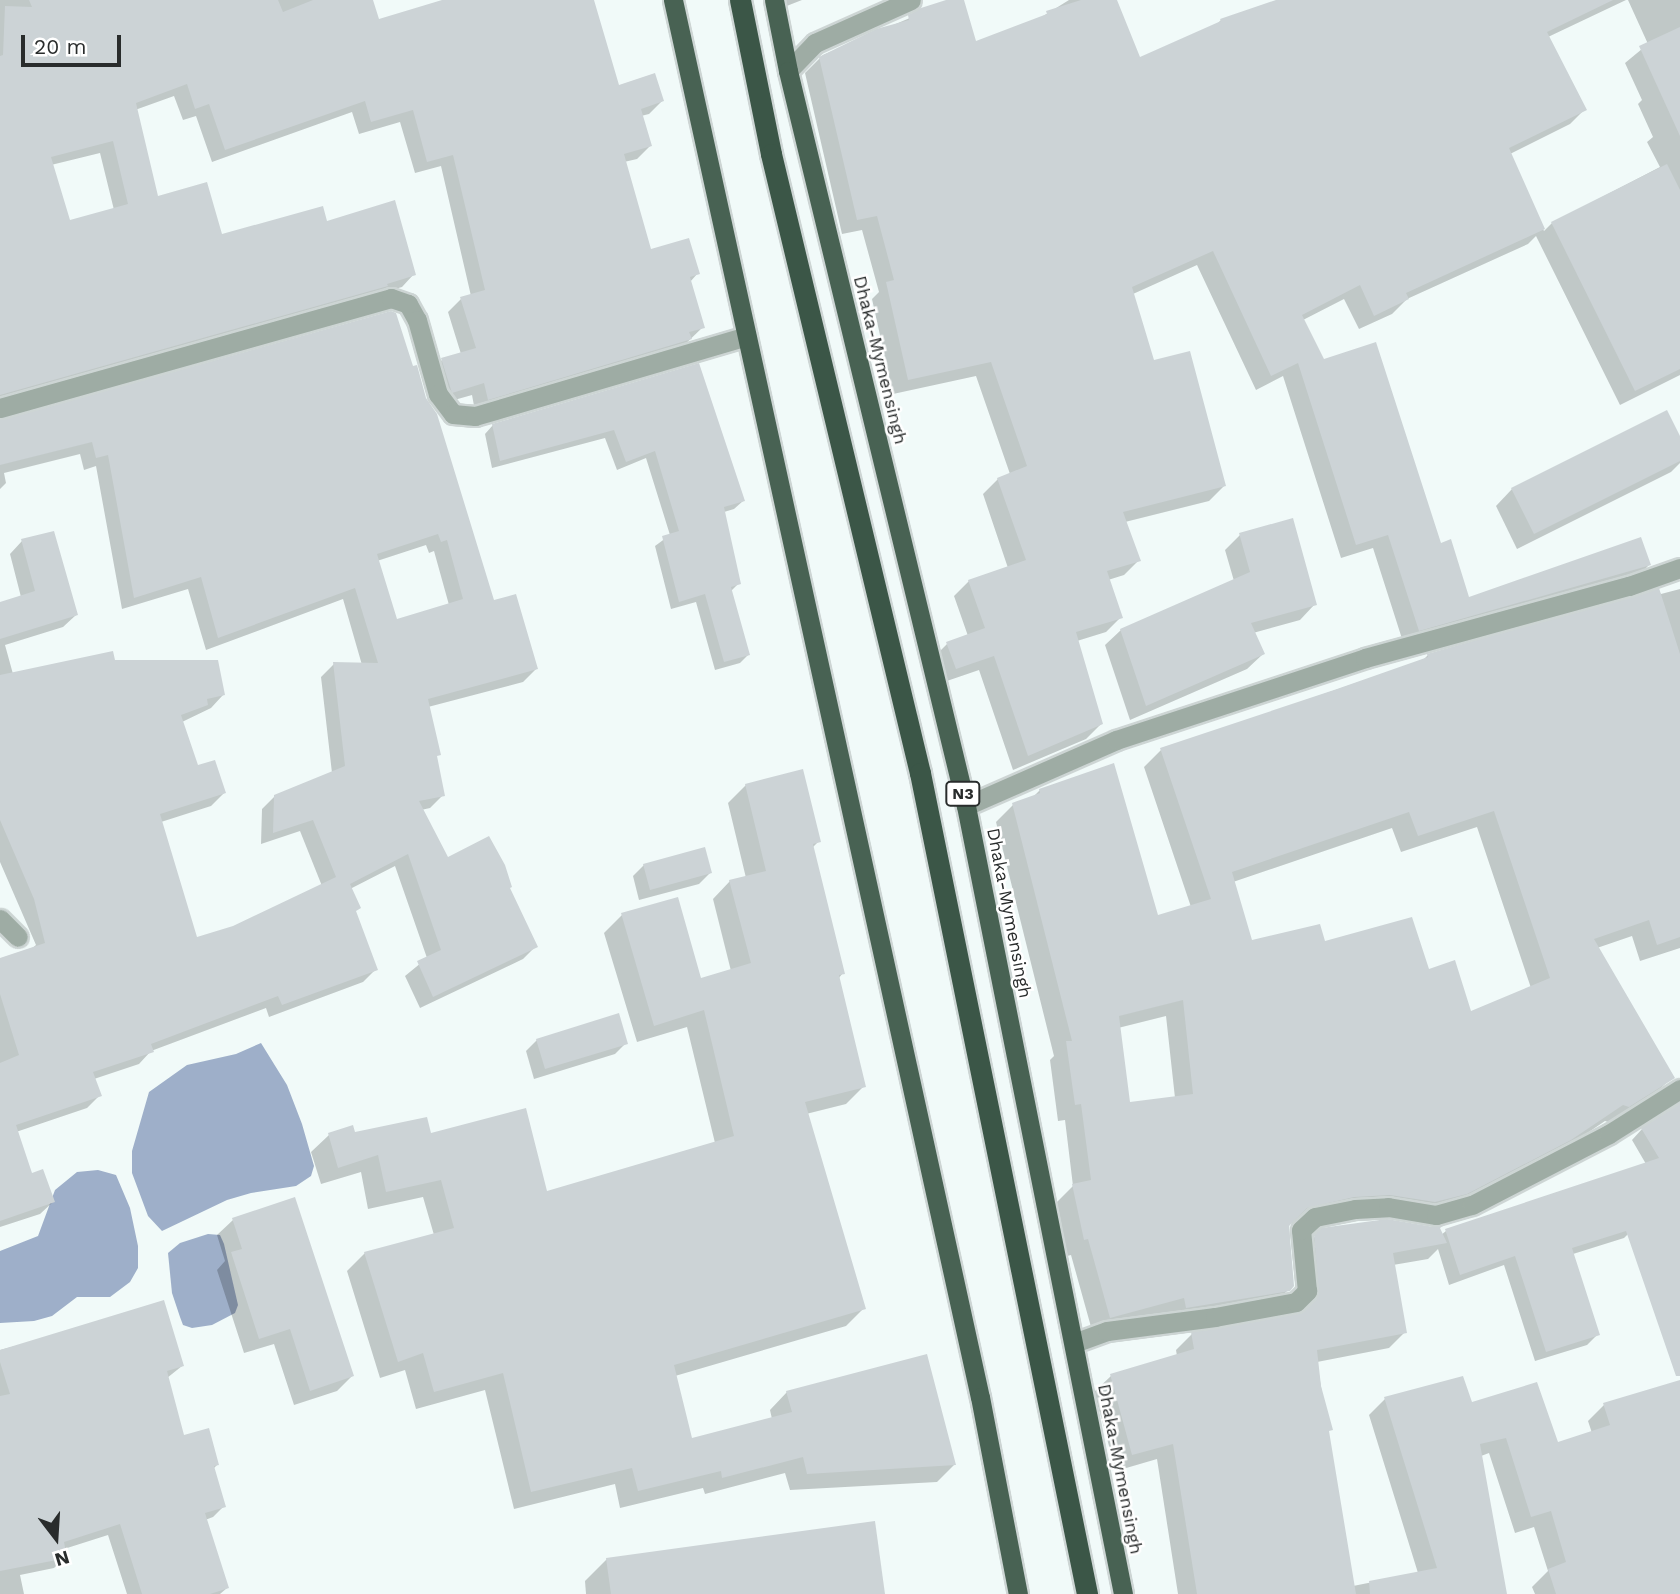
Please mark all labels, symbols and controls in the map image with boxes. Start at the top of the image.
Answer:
scale bar [24,21,124,65]
text: 20 m [34,34,86,59]
street label: Dhaka-Mymensingh [849,274,911,446]
road number: N3 [944,782,982,806]
street label: Dhaka-Mymensingh [982,826,1036,1000]
street label: Dhaka-Mymensingh [1093,1382,1147,1556]
north arrow [21,1503,91,1573]
text: N [52,1546,72,1572]

